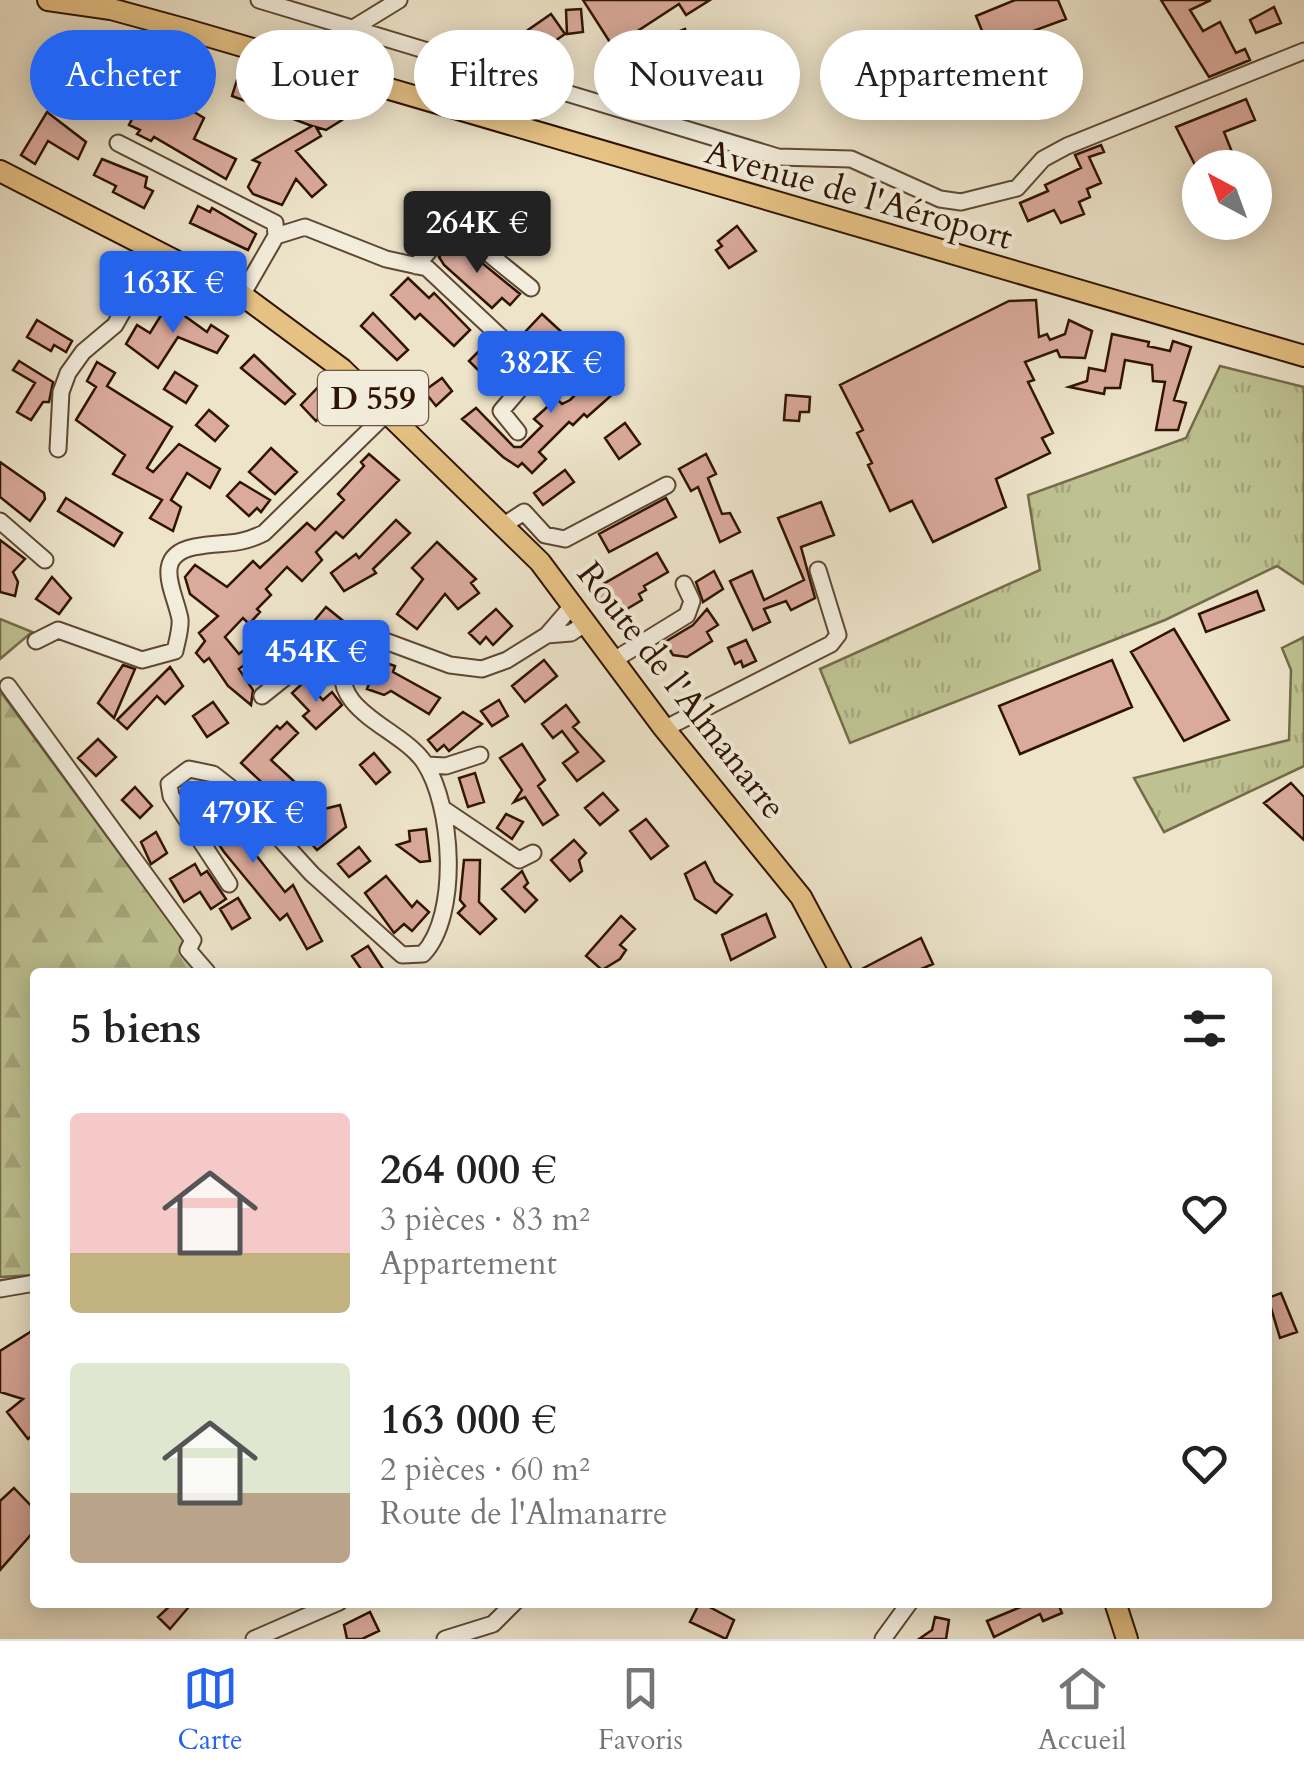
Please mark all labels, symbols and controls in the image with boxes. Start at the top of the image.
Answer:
chip: Acheter [30,30,216,120]
chip: Louer [236,30,394,120]
chip: Filtres [414,30,574,120]
chip: Nouveau [594,30,800,120]
chip: Appartement [820,30,1083,120]
street label: Avenue de l'Aéroport [700,128,1018,262]
north arrow [1182,150,1272,240]
map controls [1182,150,1272,240]
pin: 264K € [396,191,558,276]
text: 264K € [426,201,528,245]
pin: 163K € [92,251,254,336]
text: 163K € [122,261,224,305]
pin: 382K € [470,331,632,416]
text: 382K € [500,341,602,385]
road number: D 559 [318,371,428,425]
street label: Route de l'Almanarre [565,552,797,829]
pin: 454K € [235,620,397,705]
text: 454K € [265,630,367,674]
pin: 479K € [172,781,334,866]
text: 479K € [202,791,304,835]
text: 5 biens [70,1000,201,1057]
icon: filters [1177,1001,1232,1056]
text: 264 000 € [380,1141,557,1198]
icon: home [150,1153,270,1273]
icon: heart [1177,1186,1232,1241]
text: 3 pièces · 83 m² [380,1198,590,1242]
text: Appartement [380,1242,557,1286]
text: 163 000 € [380,1391,557,1448]
icon: home [150,1403,270,1523]
icon: heart [1177,1436,1232,1491]
text: 2 pièces · 60 m² [380,1448,590,1492]
text: Route de l'Almanarre [380,1492,668,1536]
tab: Carte [178,1661,243,1759]
tab: Favoris [598,1661,683,1759]
tab: Accueil [1038,1661,1126,1759]

